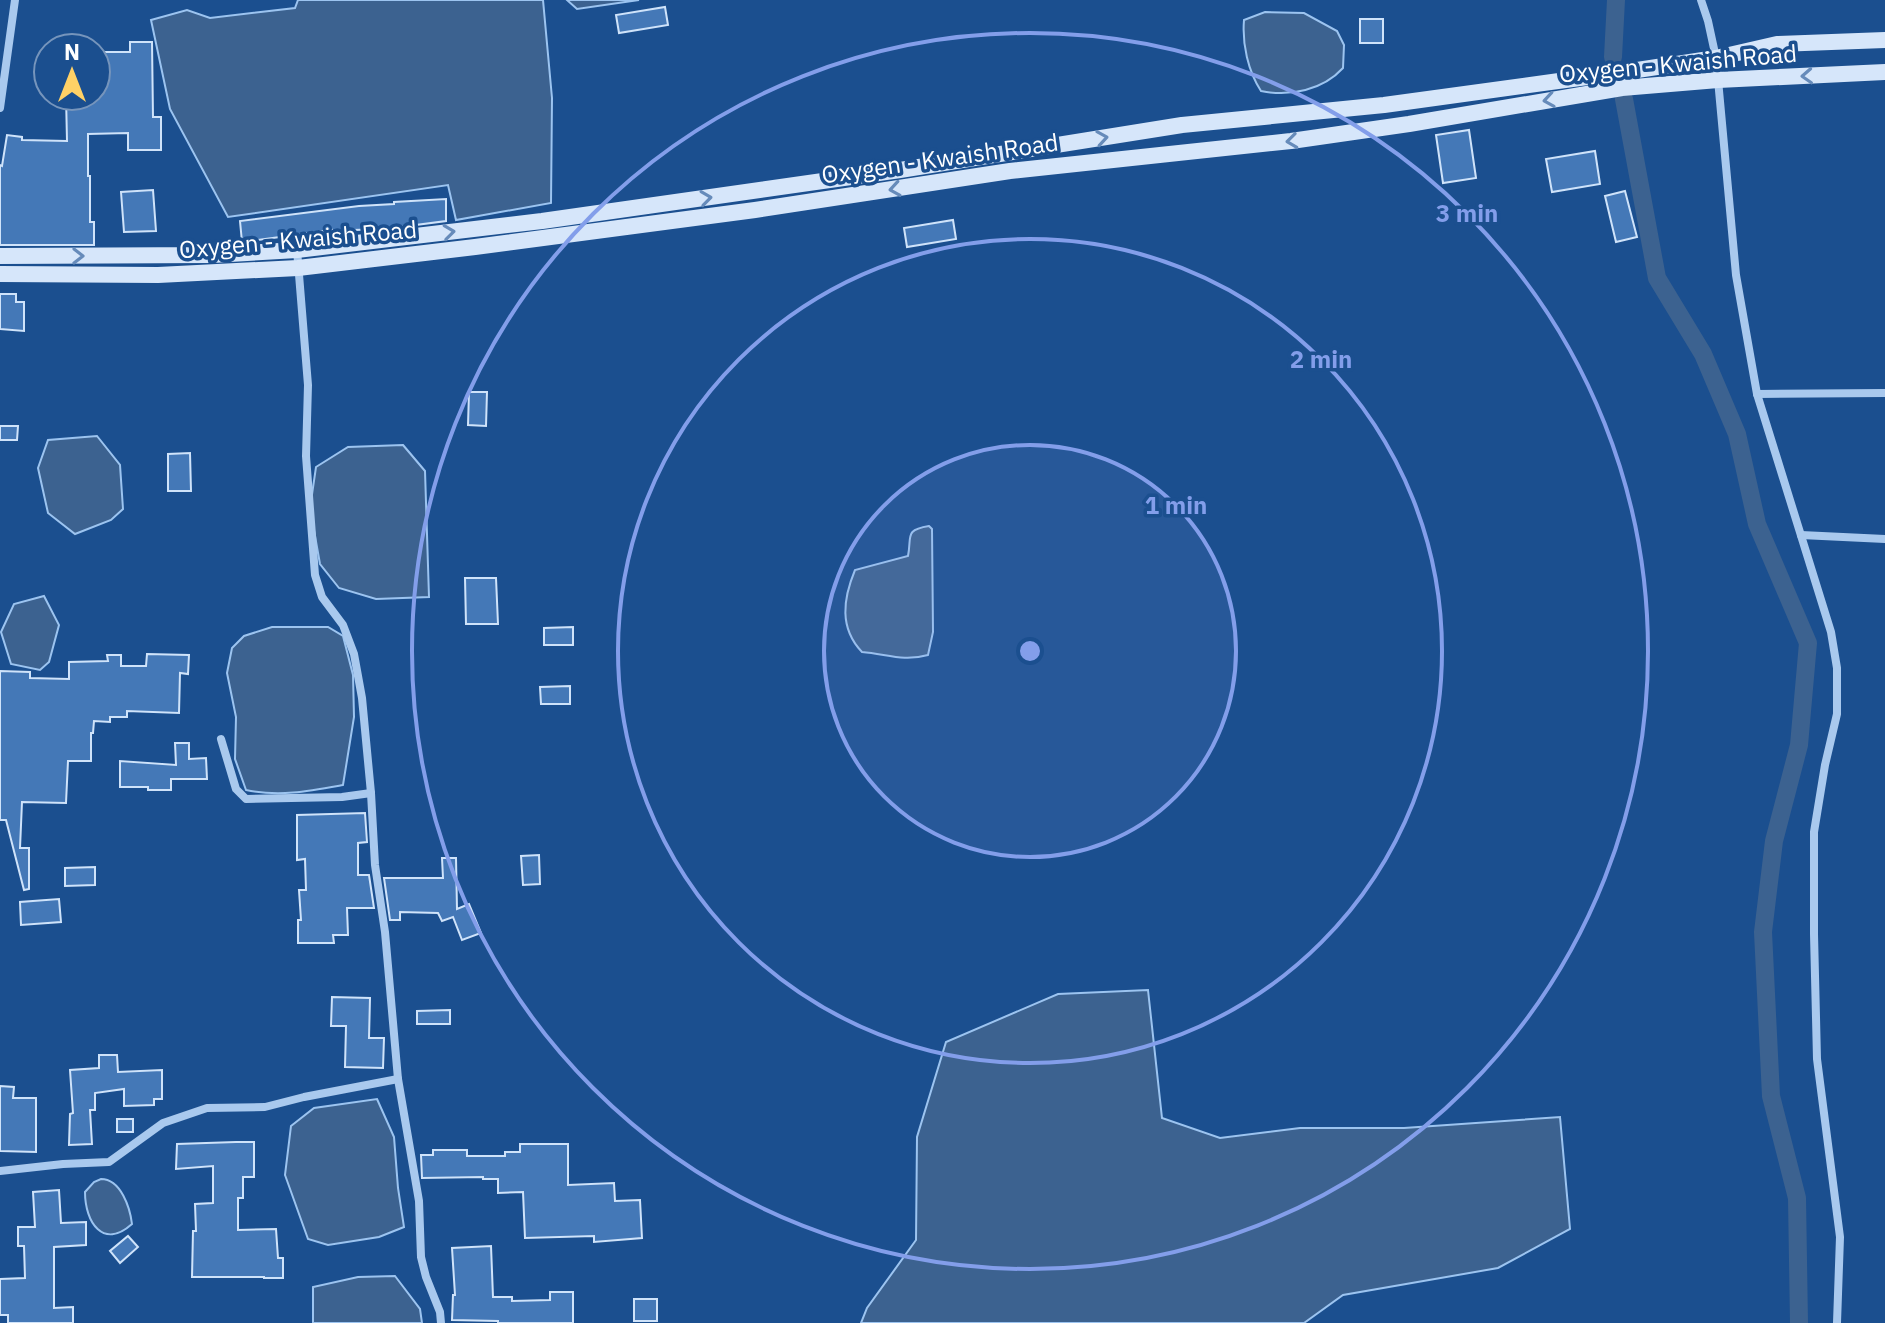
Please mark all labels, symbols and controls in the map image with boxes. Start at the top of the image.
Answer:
north arrow [32,32,112,112]
text: N [64,37,80,66]
street label: Oxygen - Kwaish Road [1558,37,1798,89]
one-way arrow [1800,67,1813,84]
one-way arrow [1542,91,1555,108]
street label: Oxygen - Kwaish Road [819,126,1060,190]
one-way arrow [1095,130,1109,147]
one-way arrow [1285,132,1298,149]
one-way arrow [888,180,902,197]
one-way arrow [700,190,713,207]
text: 3 min [1436,197,1498,229]
street label: Oxygen - Kwaish Road [178,213,418,265]
one-way arrow [443,224,456,241]
one-way arrow [72,247,85,265]
text: 2 min [1290,343,1352,375]
text: 1 min [1145,489,1207,521]
centre of rings [1016,637,1044,665]

